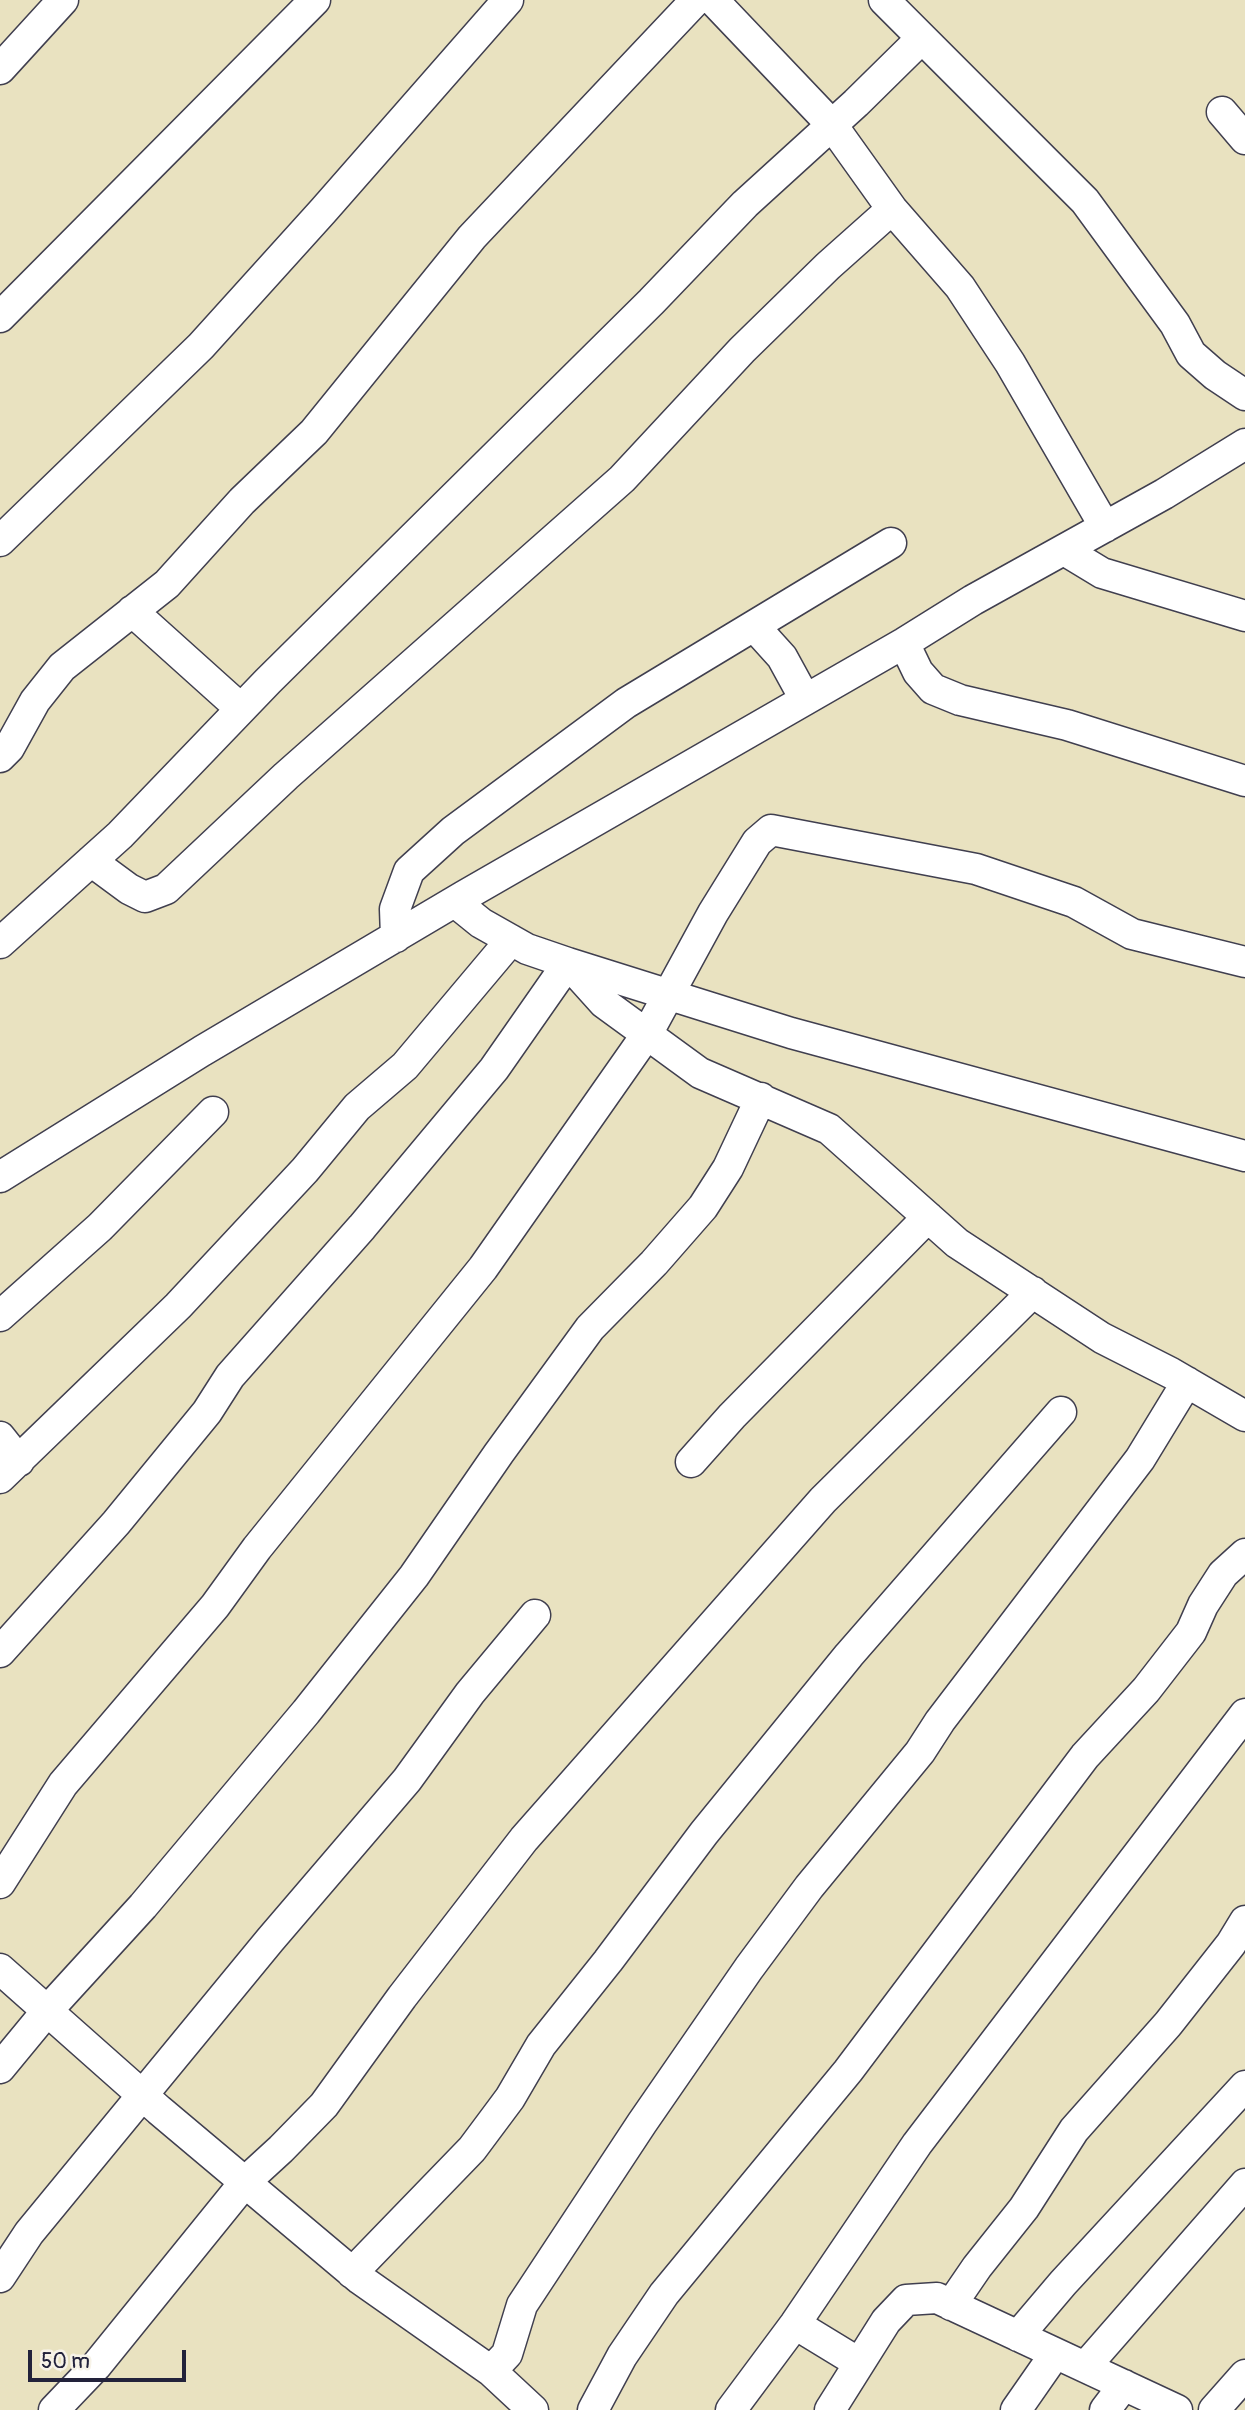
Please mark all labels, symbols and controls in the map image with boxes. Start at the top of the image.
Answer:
scale bar [32,2336,189,2380]
text: 50 m [41,2348,90,2375]

